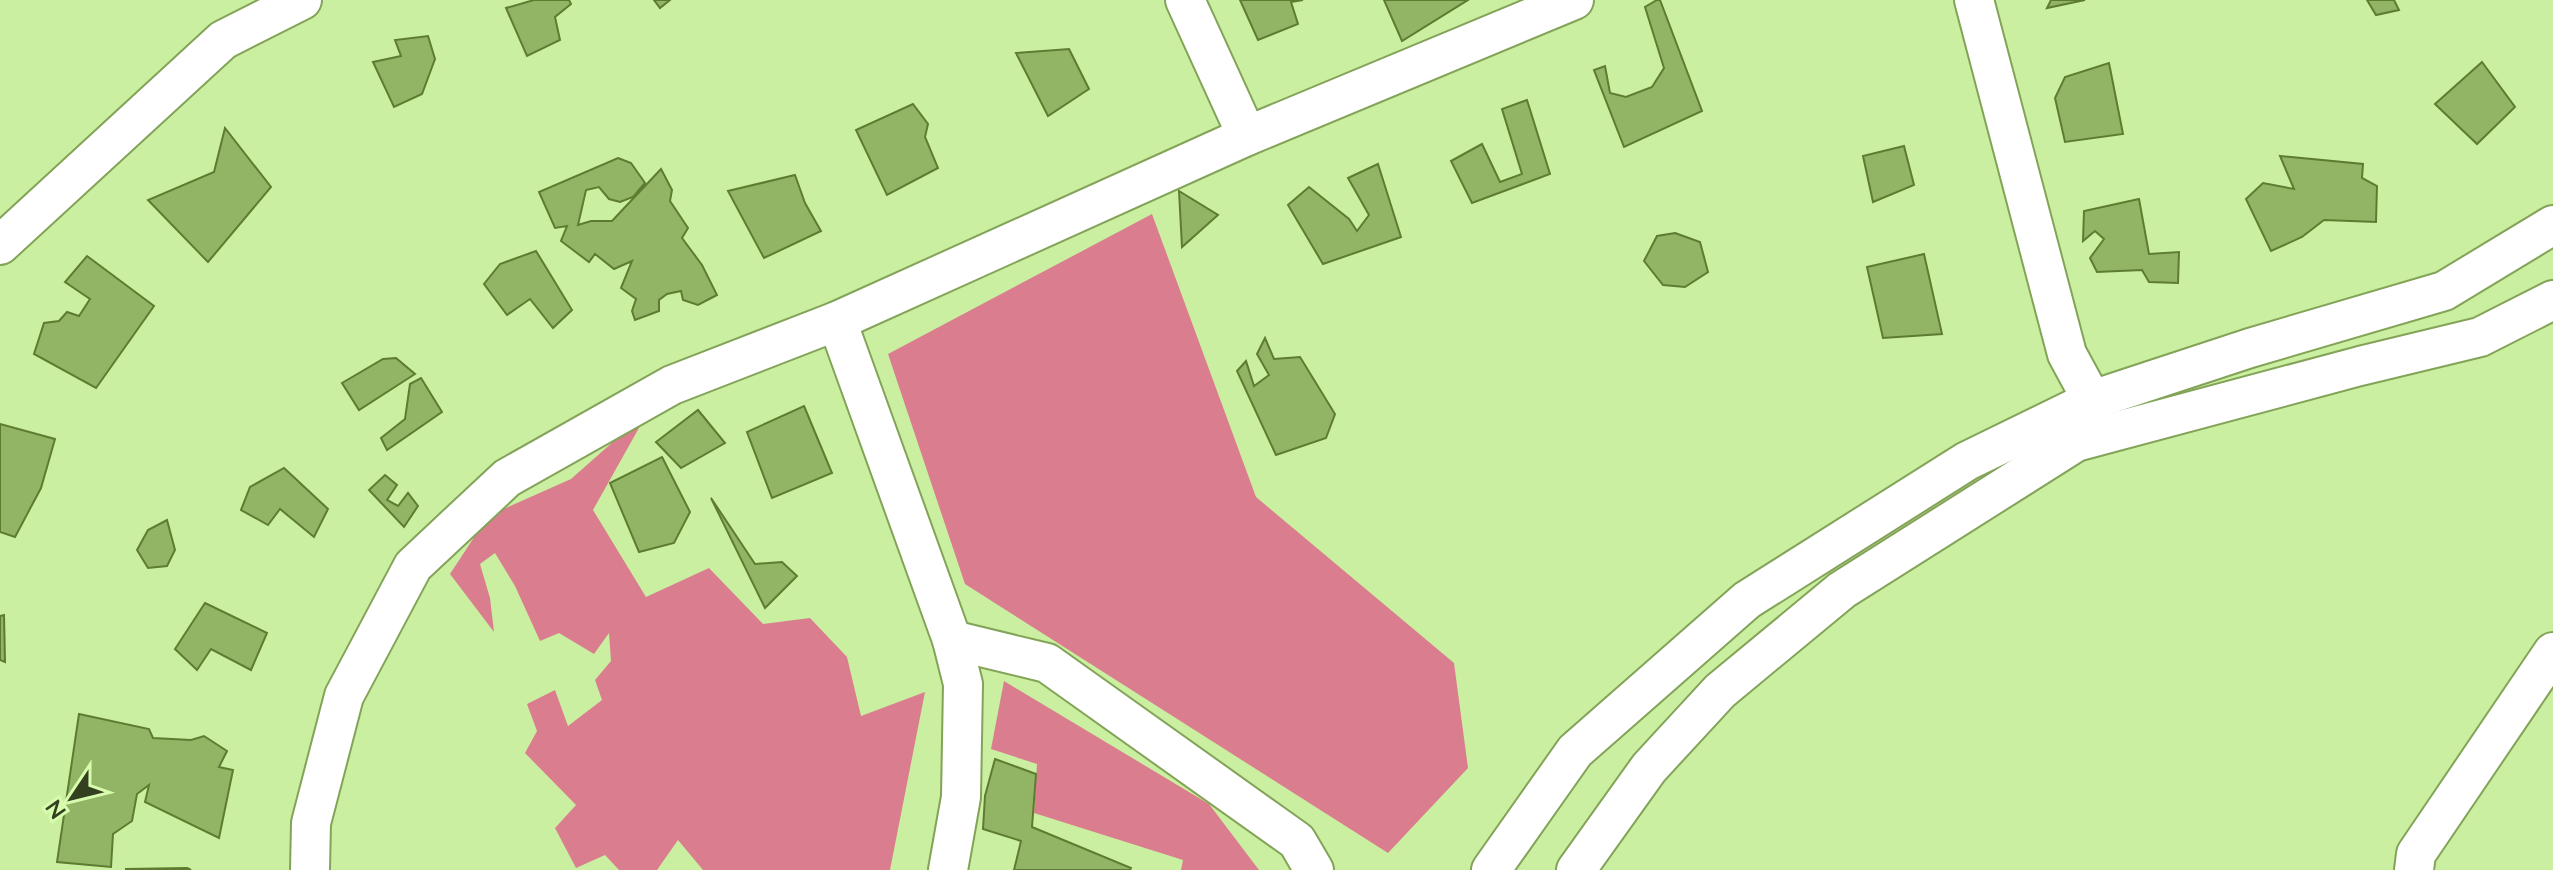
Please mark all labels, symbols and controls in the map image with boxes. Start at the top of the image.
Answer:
north arrow [32,758,112,838]
text: N [39,795,71,824]

